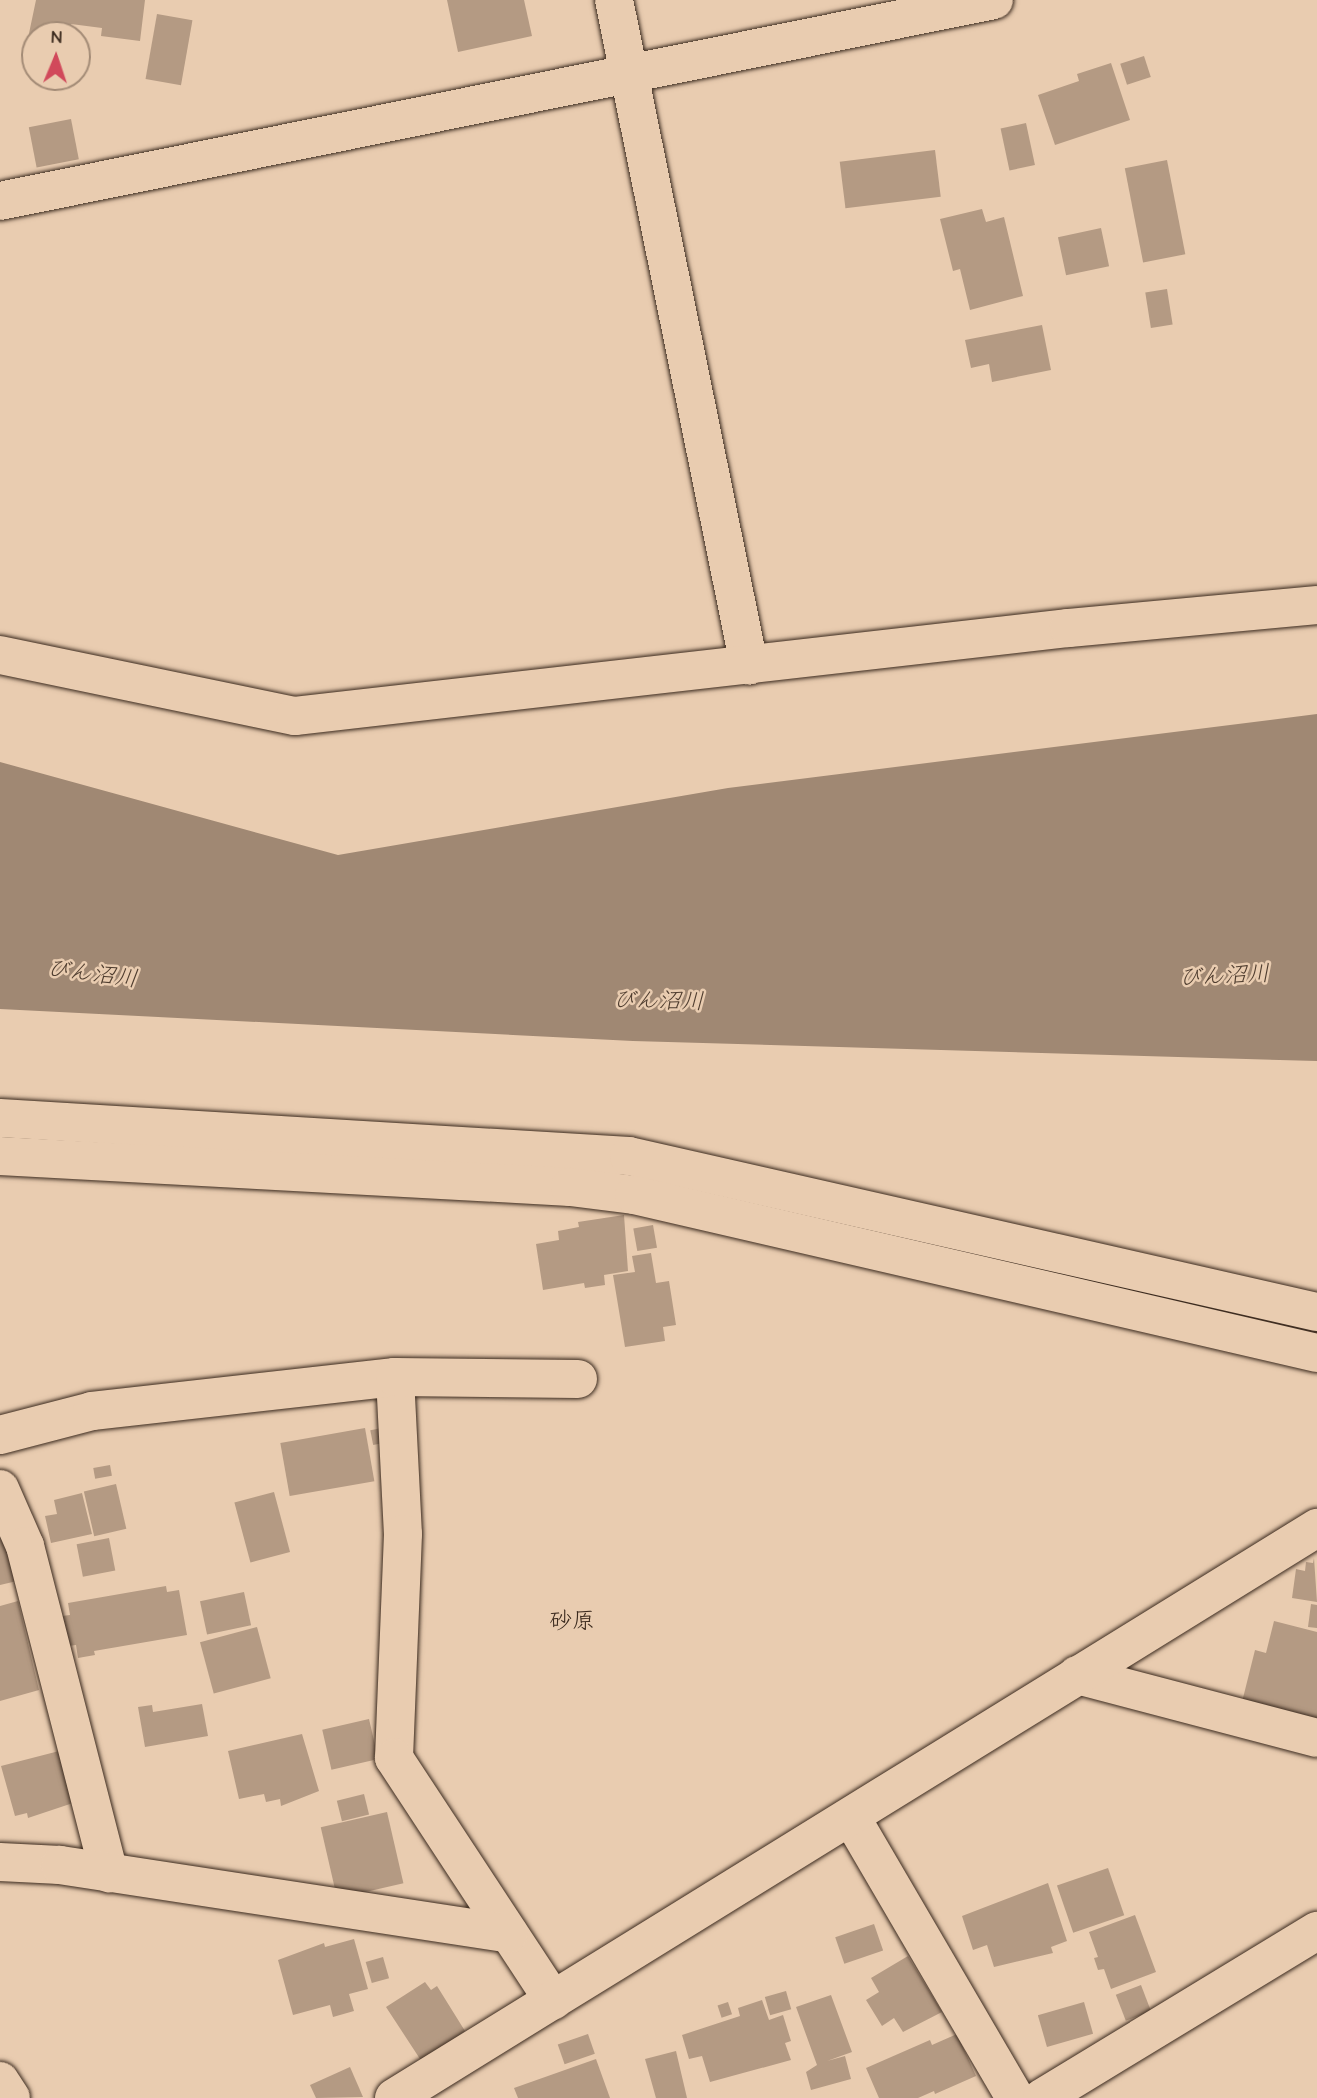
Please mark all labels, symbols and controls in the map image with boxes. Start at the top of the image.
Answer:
north arrow [21,21,91,91]
text: N [50,26,63,48]
water label: びん沼川 [45,955,139,993]
water label: びん沼川 [1177,960,1271,992]
water label: びん沼川 [612,986,704,1016]
district label: 砂原 [549,1607,595,1635]

